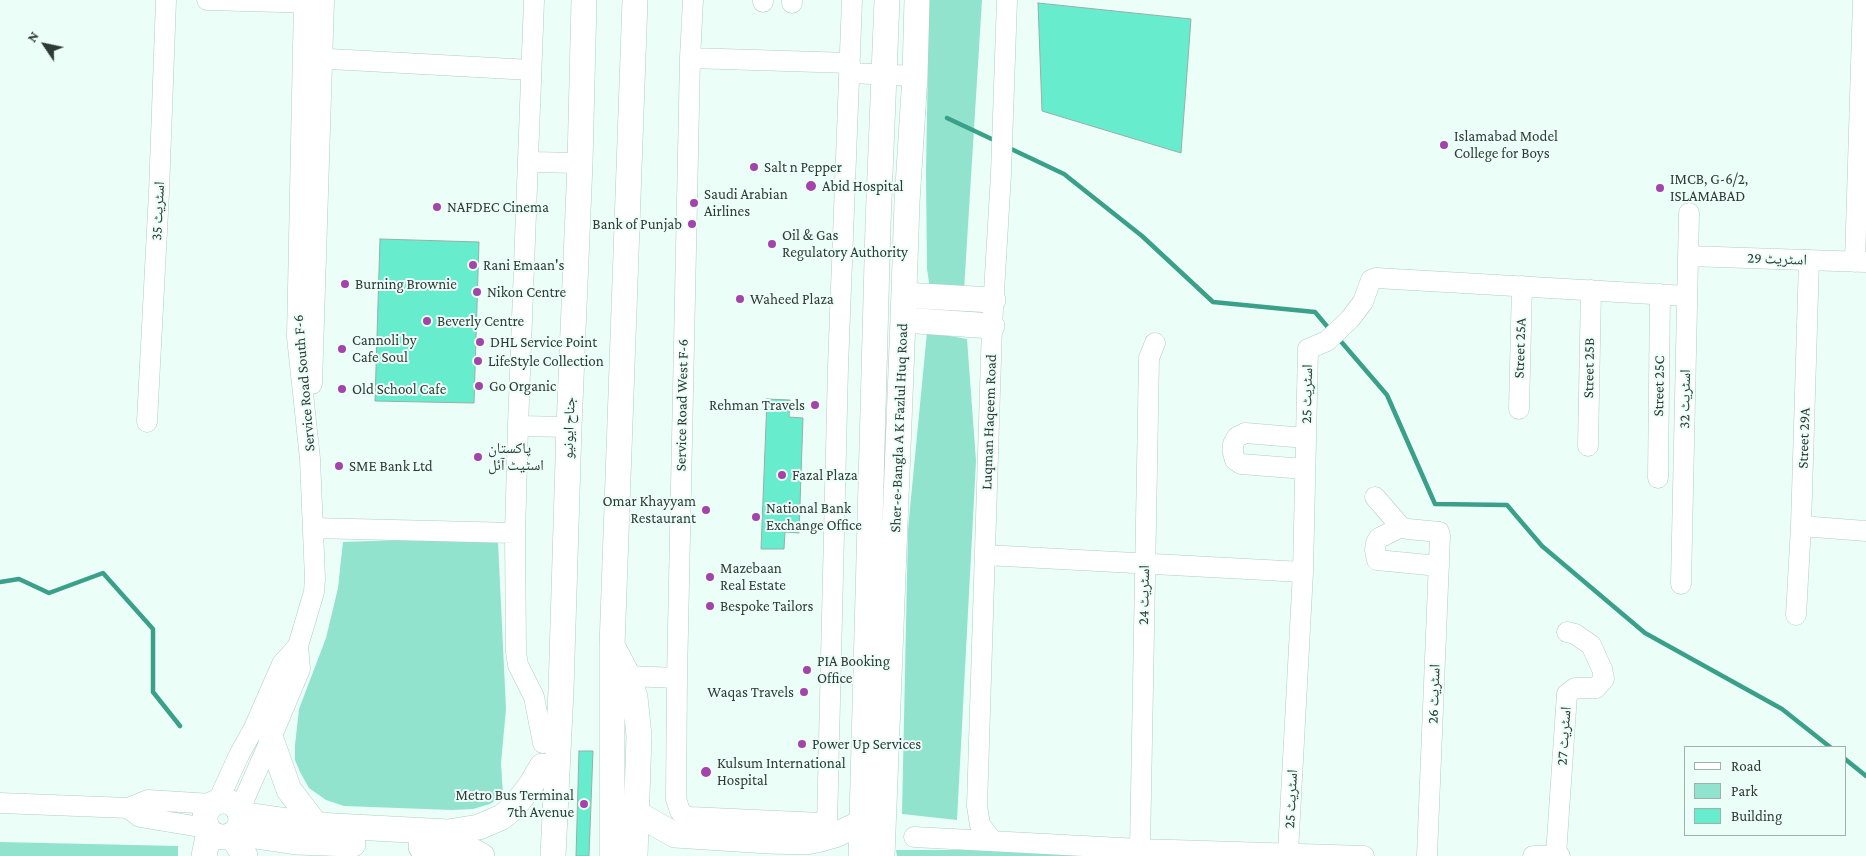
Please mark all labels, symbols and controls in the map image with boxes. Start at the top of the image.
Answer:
north arrow [20,20,70,70]
text: N [23,28,42,45]
place label: Islamabad Model College for Boys [1454,127,1558,162]
marker: Islamabad Model College for Boys [1438,139,1450,151]
place label: Salt n Pepper [764,158,842,176]
marker: Salt n Pepper [748,161,760,173]
place label: IMCB, G-6/2, ISLAMABAD [1670,170,1748,205]
place label: Abid Hospital [822,177,904,195]
marker: Abid Hospital [804,179,818,193]
street label: اسٹریٹ 35 [147,181,169,241]
marker: IMCB, G-6/2, ISLAMABAD [1654,182,1666,194]
place label: Saudi Arabian Airlines [704,185,788,220]
marker: Saudi Arabian Airlines [688,197,700,209]
place label: NAFDEC Cinema [447,198,549,216]
marker: NAFDEC Cinema [431,201,443,213]
place label: Bank of Punjab [592,215,682,233]
marker: Bank of Punjab [686,218,698,230]
place label: Oil & Gas Regulatory Authority [782,226,908,261]
marker: Oil & Gas Regulatory Authority [766,238,778,250]
street label: اسٹریٹ 29 [1747,249,1807,269]
place label: Rani Emaan's [483,256,564,274]
marker: Rani Emaan's [467,259,479,271]
place label: Burning Brownie [355,275,457,293]
marker: Burning Brownie [339,278,351,290]
place label: Nikon Centre [487,283,566,301]
marker: Nikon Centre [471,286,483,298]
place label: Waheed Plaza [750,290,834,308]
marker: Waheed Plaza [734,293,746,305]
place label: Beverly Centre [437,312,524,330]
street label: Service Road South F-6 [289,314,319,452]
marker: Beverly Centre [421,315,433,327]
street label: Street 25A [1510,317,1530,379]
street label: Sher-e-Bangla A K Fazlul Huq Road [886,323,912,533]
place label: Cannoli by Cafe Soul [352,331,417,366]
place label: DHL Service Point [490,333,597,351]
marker: DHL Service Point [474,336,486,348]
street label: Street 25B [1579,338,1599,398]
street label: Service Road West F-6 [672,339,692,471]
marker: Cannoli by Cafe Soul [336,343,348,355]
place label: LifeStyle Collection [488,352,604,370]
street label: Luqman Haqeem Road [978,354,1000,490]
marker: LifeStyle Collection [472,355,484,367]
street label: Street 25C [1649,355,1669,417]
street label: اسٹریٹ 25 [1297,364,1317,424]
street label: اسٹریٹ 32 [1675,369,1695,429]
place label: Go Organic [489,377,556,395]
place label: Old School Cafe [352,380,446,398]
marker: Go Organic [473,380,485,392]
marker: Old School Cafe [336,383,348,395]
place label: Rehman Travels [709,396,805,414]
street label: جناح ایونیو [559,397,579,459]
marker: Rehman Travels [809,399,821,411]
street label: Street 29A [1794,407,1814,469]
place label: پاکستان اسٹیٹ آئل [488,439,544,474]
marker: پاکستان اسٹیٹ آئل [472,451,484,463]
place label: SME Bank Ltd [349,457,433,475]
marker: SME Bank Ltd [333,460,345,472]
place label: Fazal Plaza [792,466,858,484]
marker: Fazal Plaza [776,469,788,481]
place label: Omar Khayyam Restaurant [602,492,696,527]
place label: National Bank Exchange Office [766,499,862,534]
marker: Omar Khayyam Restaurant [700,504,712,516]
marker: National Bank Exchange Office [750,511,762,523]
place label: Mazebaan Real Estate [720,559,786,594]
street label: اسٹریٹ 24 [1134,565,1154,625]
marker: Mazebaan Real Estate [704,571,716,583]
place label: Bespoke Tailors [720,597,813,615]
marker: Bespoke Tailors [704,600,716,612]
place label: PIA Booking Office [817,652,890,687]
marker: PIA Booking Office [801,664,813,676]
street label: اسٹریٹ 26 [1424,664,1444,724]
place label: Waqas Travels [707,683,794,701]
marker: Waqas Travels [798,686,810,698]
street label: اسٹریٹ 27 [1553,706,1575,766]
place label: Power Up Services [812,735,921,753]
marker: Power Up Services [796,738,808,750]
legend [1684,746,1846,836]
place label: Kulsum International Hospital [717,754,846,789]
text: Road [1731,758,1761,774]
marker: Kulsum International Hospital [699,765,713,779]
street label: اسٹریٹ 25 [1280,769,1302,829]
text: Park [1731,783,1758,799]
place label: Metro Bus Terminal 7th Avenue [455,786,574,821]
marker: Metro Bus Terminal 7th Avenue [578,798,590,810]
text: Building [1731,808,1782,824]

